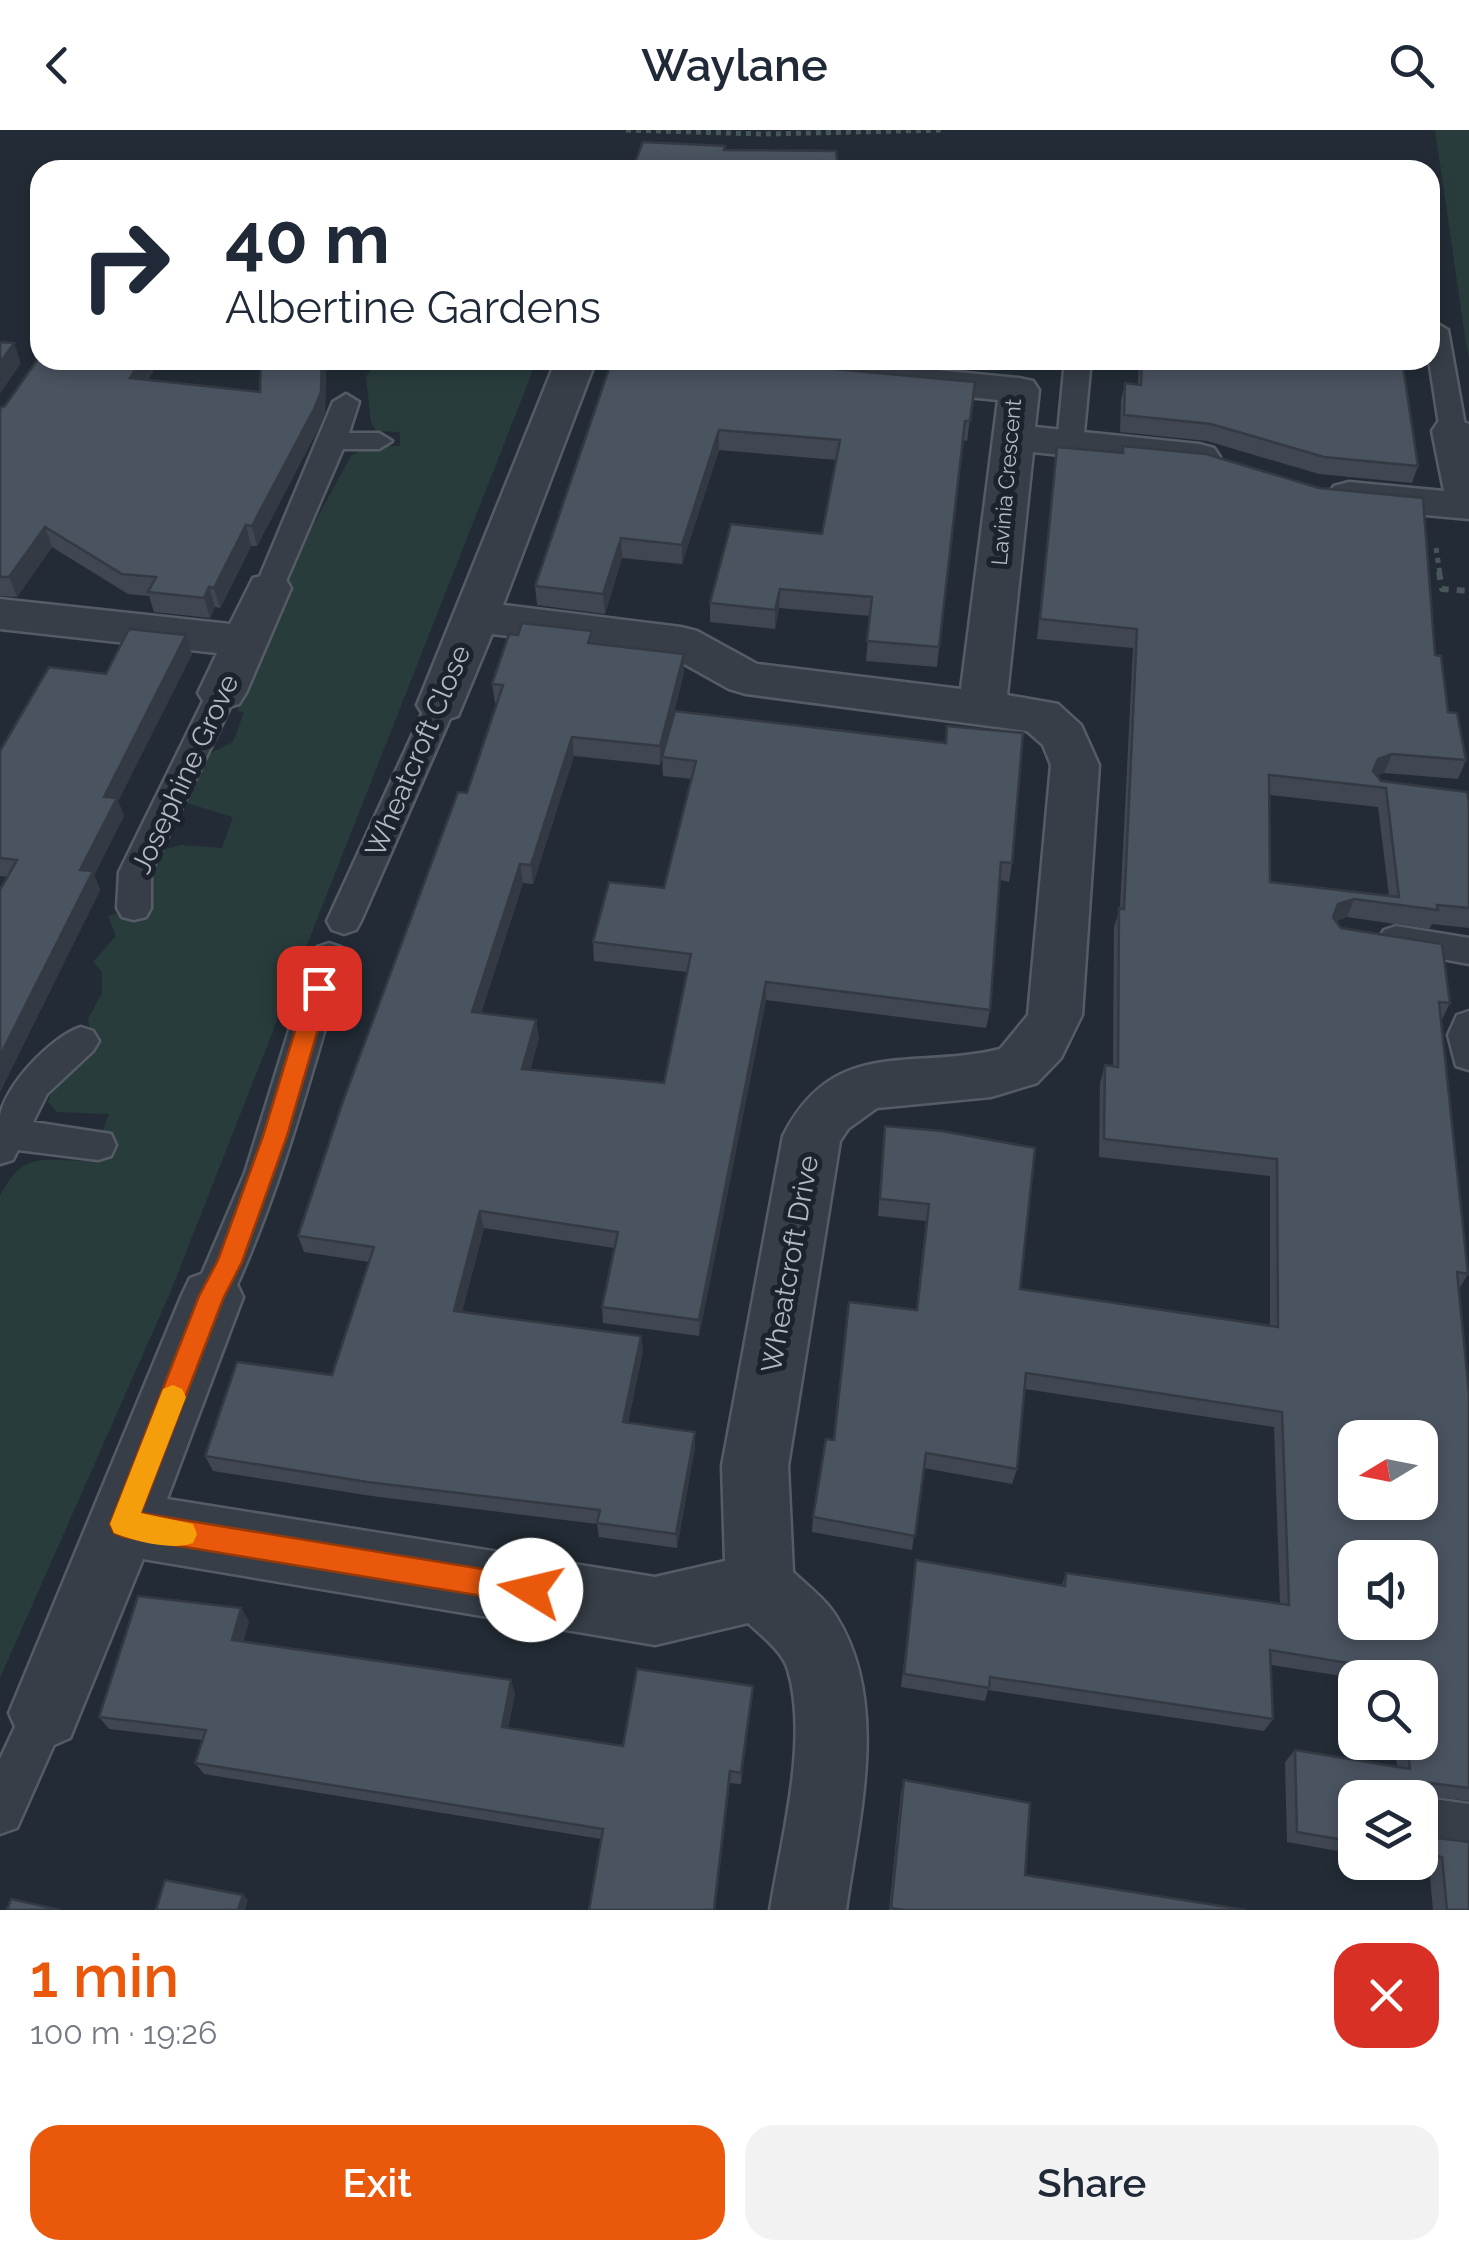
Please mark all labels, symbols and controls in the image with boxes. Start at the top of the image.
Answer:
icon: back [30,38,85,93]
icon: search [1384,38,1439,93]
text: Waylane [641,39,828,92]
text: 40 m [225,197,390,279]
icon: right [60,200,190,330]
text: Albertine Gardens [225,281,601,334]
street label: Lavinia Crescent [986,397,1026,566]
street label: Wheatcroft Close [359,640,477,862]
street label: Josephine Grove [124,669,246,879]
pin [277,946,362,1031]
icon: arrive [292,961,347,1016]
street label: Wheatcroft Drive [755,1153,825,1375]
north arrow [1338,1420,1438,1520]
map controls [1338,1420,1438,1880]
position arrow [479,1538,583,1642]
button: sound [1338,1540,1438,1640]
button: search [1338,1660,1438,1760]
button: layers [1338,1780,1438,1880]
text: 1 min [30,1941,179,2011]
button: close [1334,1943,1439,2048]
text: 100 m · 19:26 [30,2014,217,2051]
button: Exit [30,2125,725,2240]
button: Share [745,2125,1439,2240]

